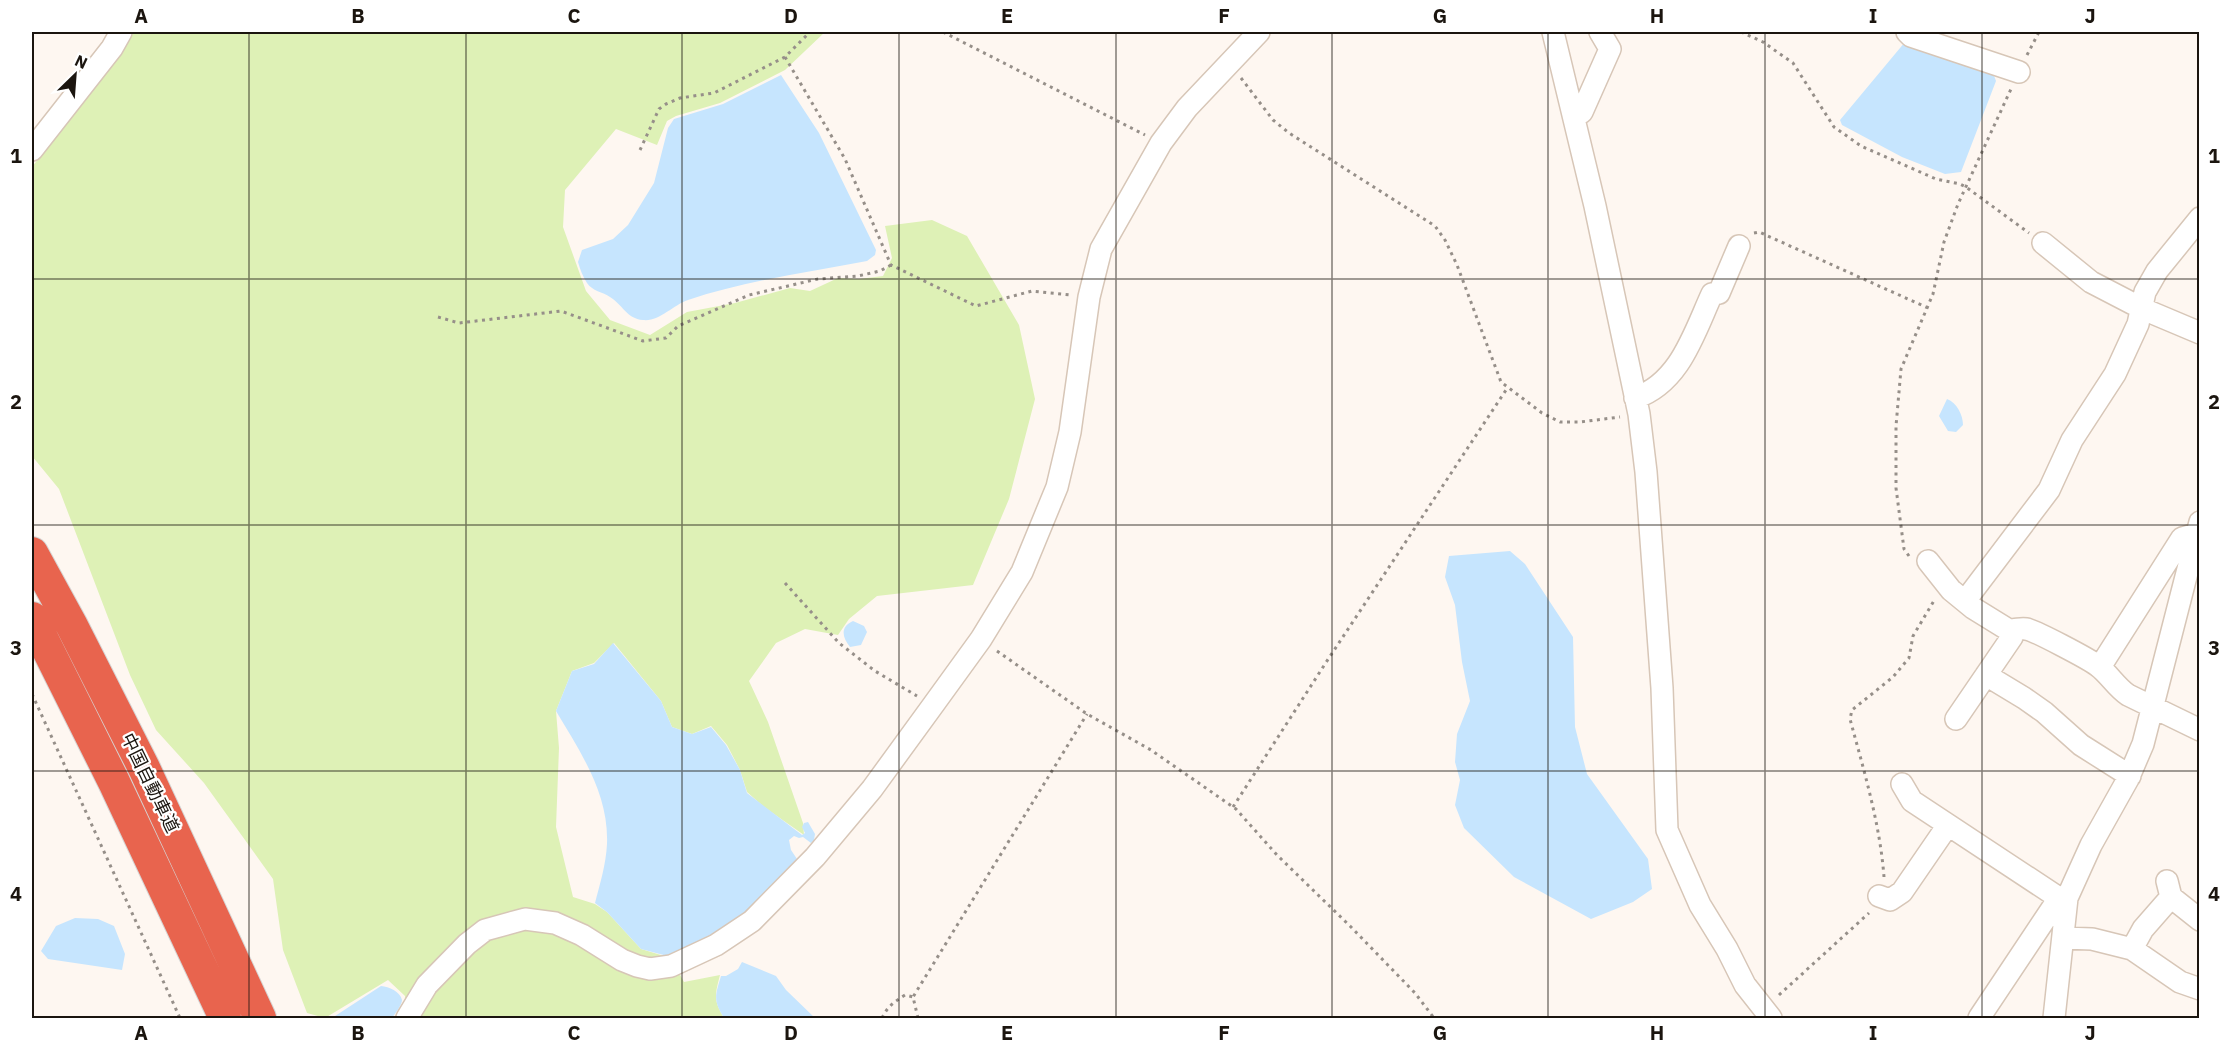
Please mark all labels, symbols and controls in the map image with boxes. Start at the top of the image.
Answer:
text: A [134,2,148,29]
text: B [351,2,365,29]
text: C [567,2,581,29]
text: D [784,2,798,29]
text: E [1001,2,1013,29]
text: F [1218,2,1230,29]
text: G [1433,2,1447,29]
text: H [1650,2,1664,29]
text: I [1869,2,1877,29]
text: J [2084,2,2096,29]
north arrow [45,45,105,105]
text: N [72,50,91,73]
text: 1 [10,142,22,169]
text: 1 [2208,142,2220,169]
text: 2 [10,388,22,415]
text: 2 [2208,388,2220,415]
text: 3 [10,634,22,661]
text: 3 [2208,634,2220,661]
street label: 中国自動車道 [116,729,184,836]
text: 4 [10,880,22,907]
text: 4 [2208,880,2220,907]
text: A [134,1019,148,1046]
text: B [351,1019,365,1046]
text: C [567,1019,581,1046]
text: D [784,1019,798,1046]
text: E [1001,1019,1013,1046]
text: F [1218,1019,1230,1046]
text: G [1433,1019,1447,1046]
text: H [1650,1019,1664,1046]
text: I [1869,1019,1877,1046]
text: J [2084,1019,2096,1046]

